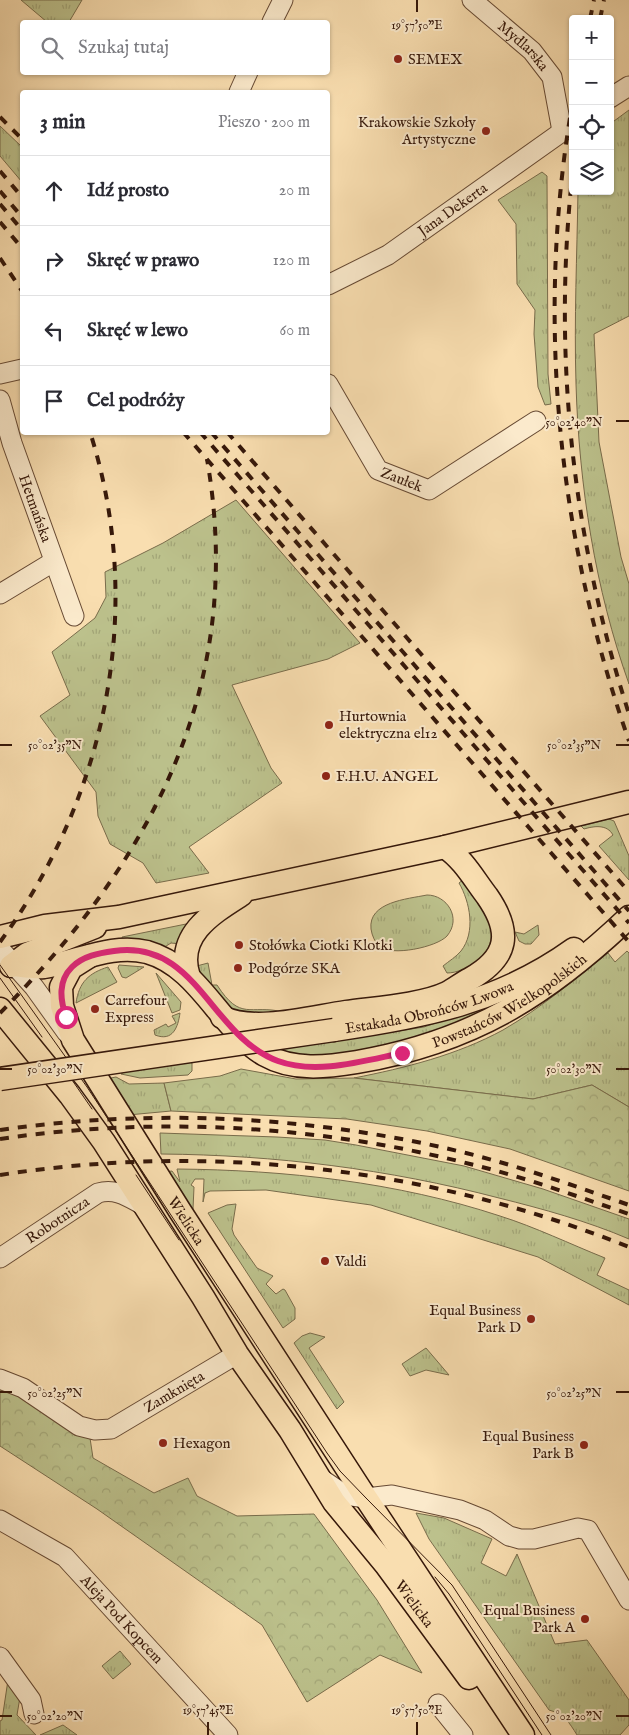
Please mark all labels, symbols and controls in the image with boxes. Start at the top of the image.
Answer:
map controls [569,15,614,195]
button: + [569,15,614,60]
street label: Mydlarska [494,16,554,75]
text: 19°57'50"E [391,18,443,33]
search box [20,20,330,75]
icon: search [38,34,66,62]
text: Szukaj tutaj [78,36,169,60]
place label: SEMEX [408,50,463,69]
marker: SEMEX [392,53,404,65]
button: − [569,60,614,105]
button: locate [569,105,614,150]
text: 3 min [40,109,85,136]
text: Pieszo · 200 m [218,113,310,133]
place label: Krakowskie Szkoły Artystyczne [358,113,477,149]
marker: Krakowskie Szkoły Artystyczne [480,125,492,137]
button: layers [569,150,614,195]
icon: ahead [40,177,68,205]
street label: Jana Dekerta [412,178,491,242]
text: Idź prosto [87,179,169,203]
text: 20 m [279,181,310,201]
icon: right [40,247,68,275]
text: Skręć w prawo [87,249,199,273]
text: 120 m [273,251,310,271]
icon: left [40,317,68,345]
text: Skręć w lewo [87,319,188,343]
text: 60 m [280,321,310,341]
icon: arrive [40,387,68,415]
text: Cel podróży [87,389,185,413]
text: 50°02'40"N [546,415,603,430]
street label: Zaułek [378,462,427,497]
street label: Hetmańska [15,472,56,545]
place label: Hurtownia elektryczna el12 [339,707,437,743]
marker: Hurtownia elektryczna el12 [323,719,335,731]
text: 50°02'35"N [28,738,83,753]
text: 50°02'35"N [547,738,602,753]
place label: F.H.U. ANGEL [336,767,438,786]
marker: F.H.U. ANGEL [320,770,332,782]
place label: Stołówka Ciotki Klotki [249,936,393,955]
marker: Stołówka Ciotki Klotki [233,939,245,951]
street label: Powstańców Wielkopolskich [430,949,590,1052]
place label: Podgórze SKA [248,959,341,978]
marker: Podgórze SKA [232,962,244,974]
street label: Estakada Obrońców Lwowa [344,976,517,1038]
place label: Carrefour Express [105,991,167,1027]
marker: Carrefour Express [89,1003,101,1015]
route start [55,1006,78,1029]
route end [391,1042,414,1065]
text: 50°02'30"N [27,1062,83,1077]
text: 50°02'30"N [546,1062,602,1077]
street label: Robotnicza [22,1192,93,1248]
street label: Wielicka [164,1193,209,1249]
place label: Valdi [334,1252,366,1271]
marker: Valdi [319,1255,331,1267]
place label: Equal Business Park D [429,1301,521,1337]
marker: Equal Business Park D [525,1313,537,1325]
street label: Zamknięta [140,1366,208,1417]
text: 50°02'25"N [27,1386,83,1401]
text: 50°02'25"N [546,1386,602,1401]
place label: Equal Business Park B [482,1427,574,1463]
place label: Hexagon [173,1434,230,1453]
marker: Hexagon [157,1437,169,1449]
marker: Equal Business Park B [578,1439,590,1451]
street label: Aleja Pod Kopcem [76,1570,168,1668]
street label: Wielicka [391,1576,438,1632]
place label: Equal Business Park A [483,1601,576,1637]
marker: Equal Business Park A [579,1613,591,1625]
text: 19°57'45"E [182,1703,234,1718]
text: 19°57'50"E [391,1703,443,1718]
text: 50°02'20"N [27,1709,84,1724]
text: 50°02'20"N [546,1709,603,1724]

